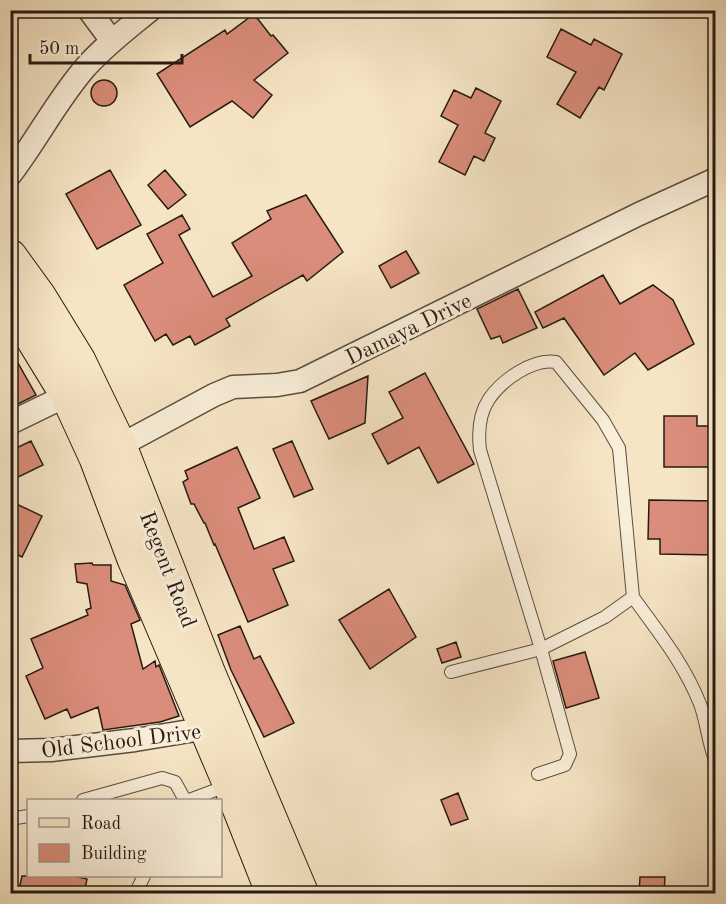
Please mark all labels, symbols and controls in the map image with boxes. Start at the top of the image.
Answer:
scale bar [30,27,182,65]
text: 50 m [39,40,79,58]
street label: Damaya Drive [343,290,475,370]
street label: Regent Road [135,509,199,631]
street label: Old School Drive [40,721,202,763]
legend [27,799,222,877]
text: Road [81,815,121,833]
text: Building [81,845,147,863]

